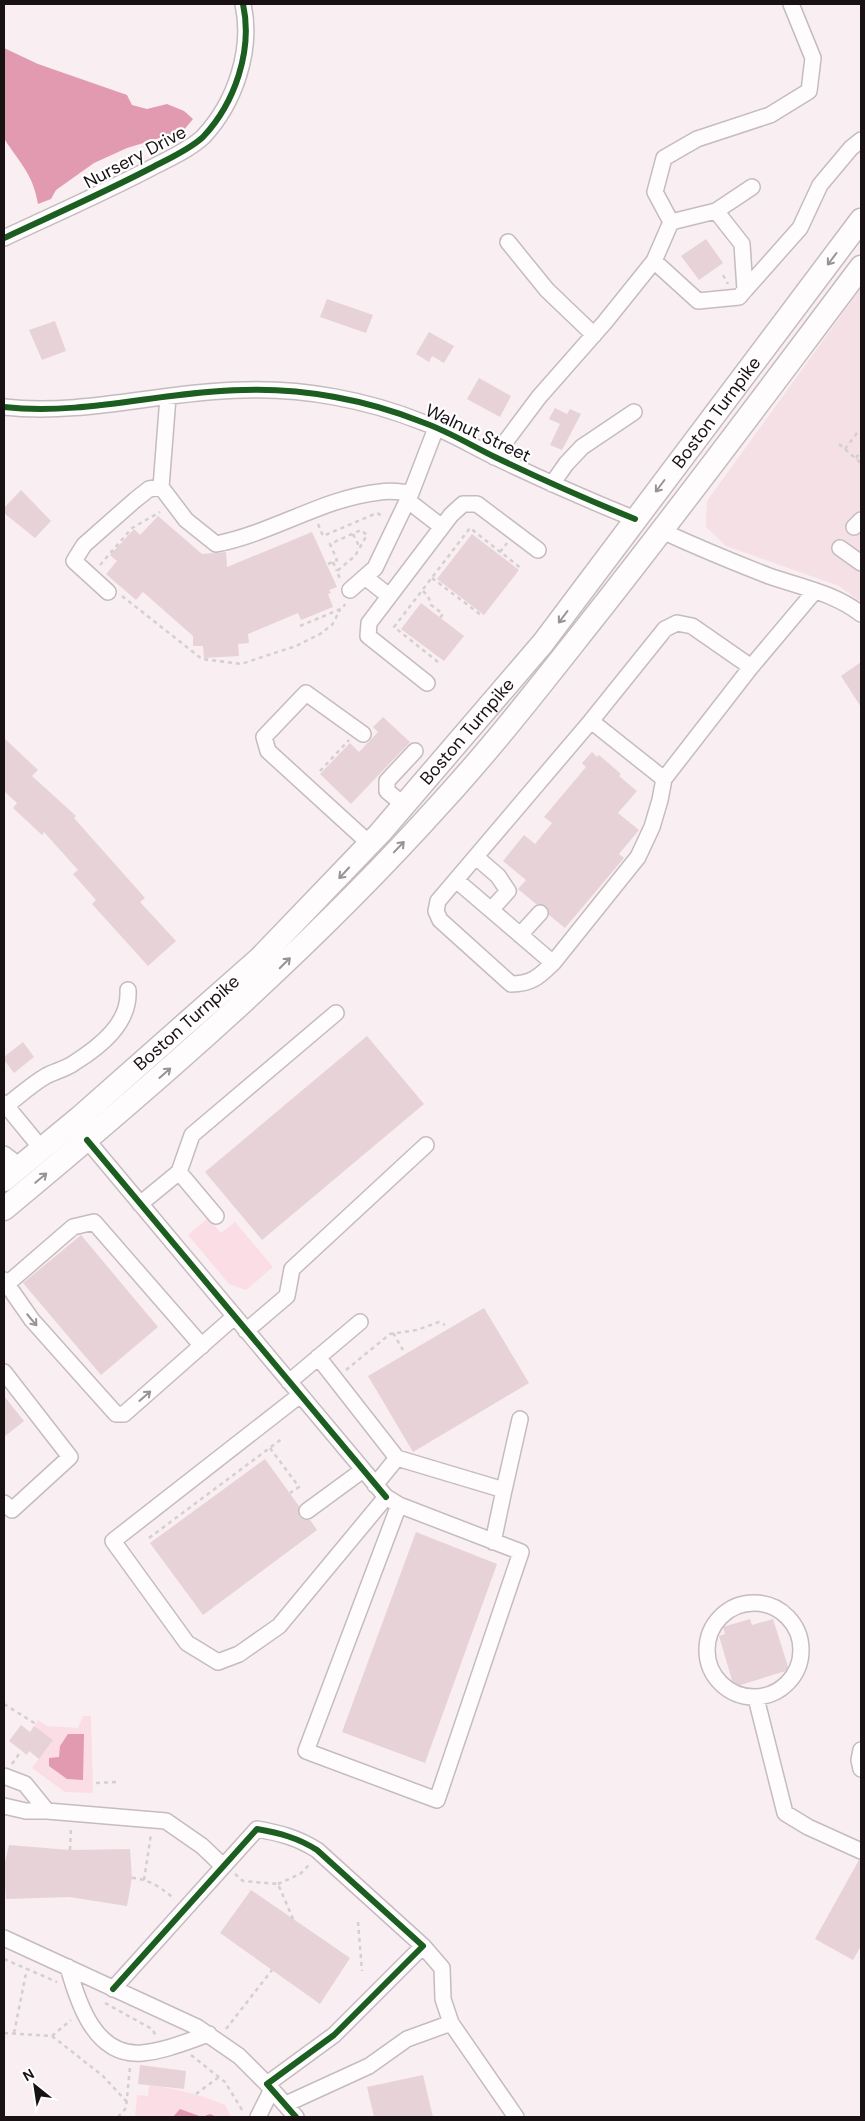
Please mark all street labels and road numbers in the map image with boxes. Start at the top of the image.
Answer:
street label: Nursery Drive [80,120,190,194]
street label: Boston Turnpike [667,352,766,473]
street label: Walnut Street [421,398,535,468]
street label: Boston Turnpike [415,673,520,790]
street label: Boston Turnpike [129,970,245,1076]

